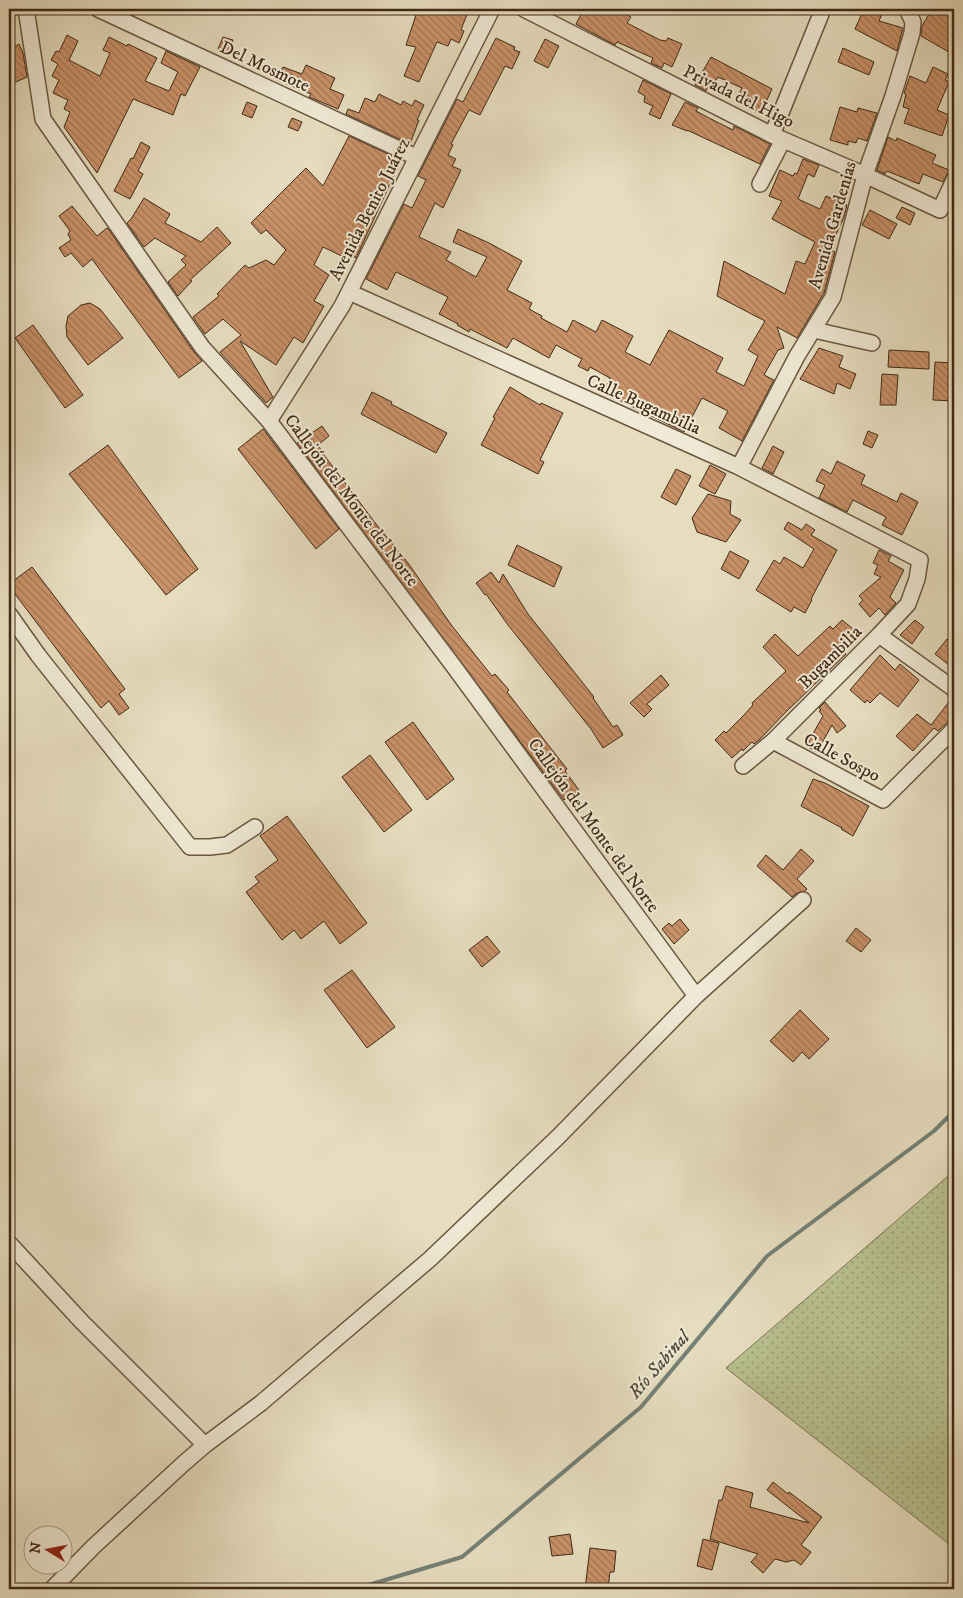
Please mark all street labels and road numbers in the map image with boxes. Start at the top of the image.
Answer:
street label: Del Mosmote [216,37,313,97]
street label: Privada del Higo [679,61,798,133]
street label: Avenida Benito Juárez [324,134,415,285]
street label: Avenida Gardenias [804,159,862,292]
street label: Calle Bugambilia [583,370,704,440]
street label: Callejón del Monte del Norte [279,410,423,591]
street label: Bugambilia [794,621,867,694]
street label: Calle Sospo [799,729,884,787]
street label: Callejón del Monte del Norte [523,734,664,917]

